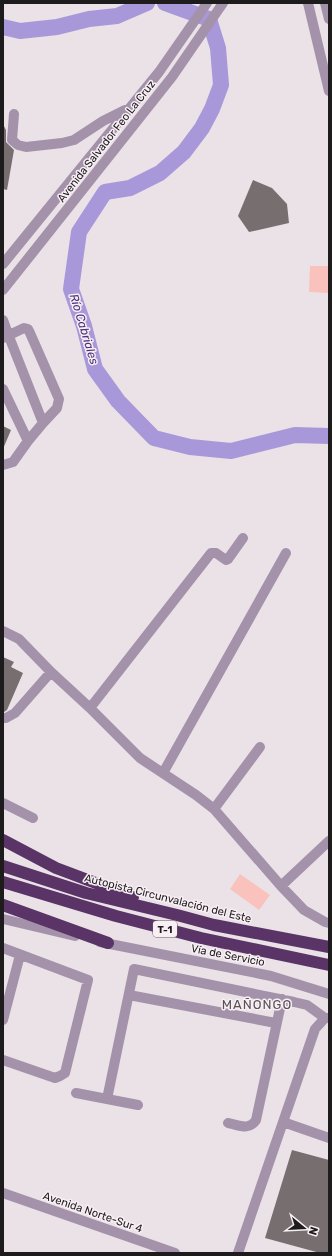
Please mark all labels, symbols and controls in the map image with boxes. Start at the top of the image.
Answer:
street label: Avenida Salvador Feo La Cruz [55,78,158,205]
water label: Río Cabriales [67,292,101,366]
street label: Autopista Circunvalación del Este [83,871,253,926]
road number: T-1 [153,921,177,937]
street label: Vía de Servicio [190,942,266,969]
district label: MAÑONGO [222,997,292,1012]
street label: Avenida Norte-Sur 4 [41,1189,144,1236]
north arrow [284,1208,324,1248]
text: N [306,1225,320,1237]

